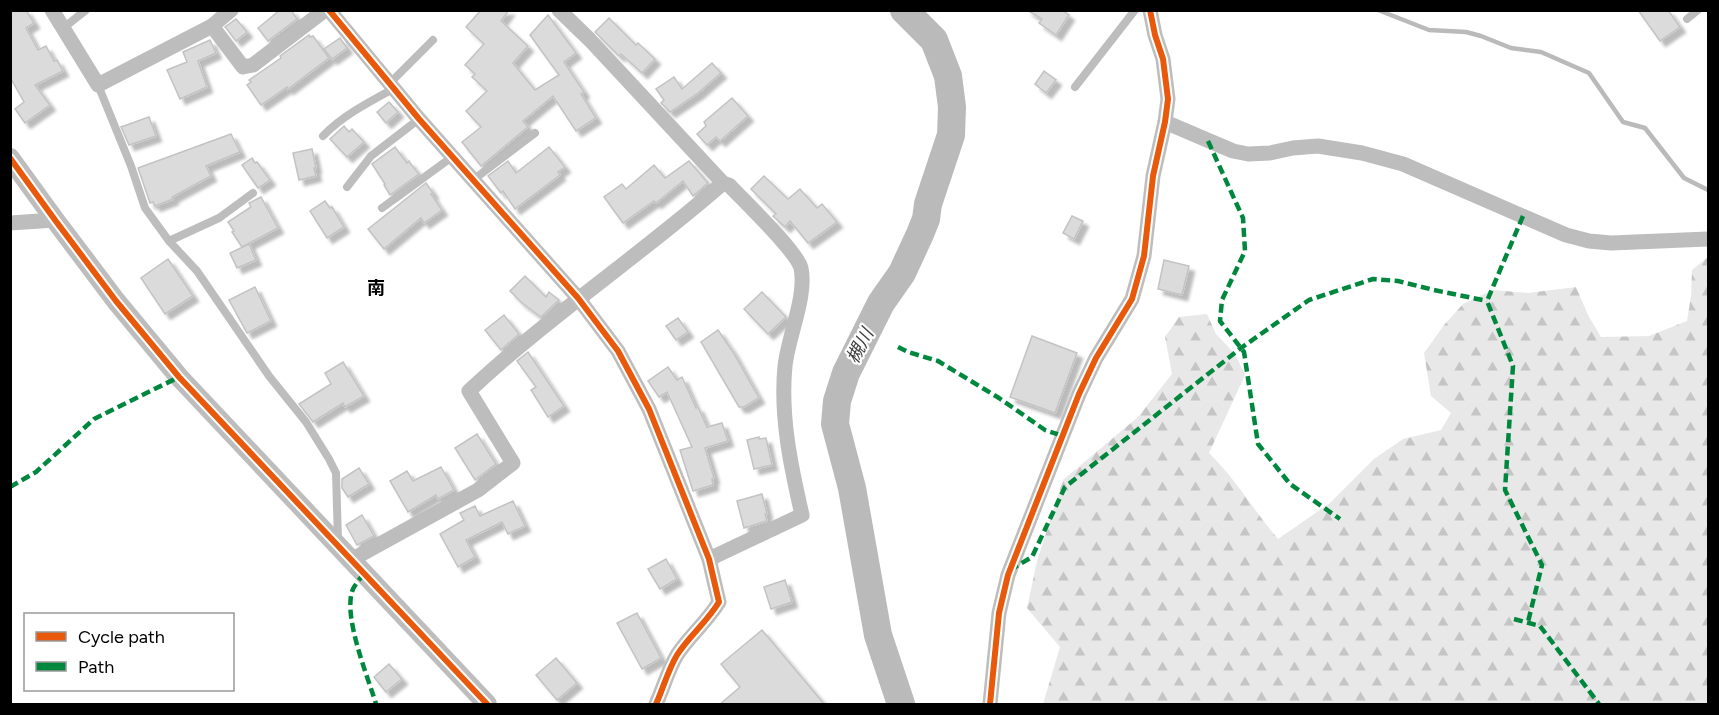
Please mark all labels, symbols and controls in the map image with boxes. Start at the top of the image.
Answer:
district label: 南 [367,277,385,299]
water label: 槻川 [842,323,879,367]
legend [24,613,234,691]
text: Cycle path [78,626,165,648]
text: Path [78,656,114,678]

